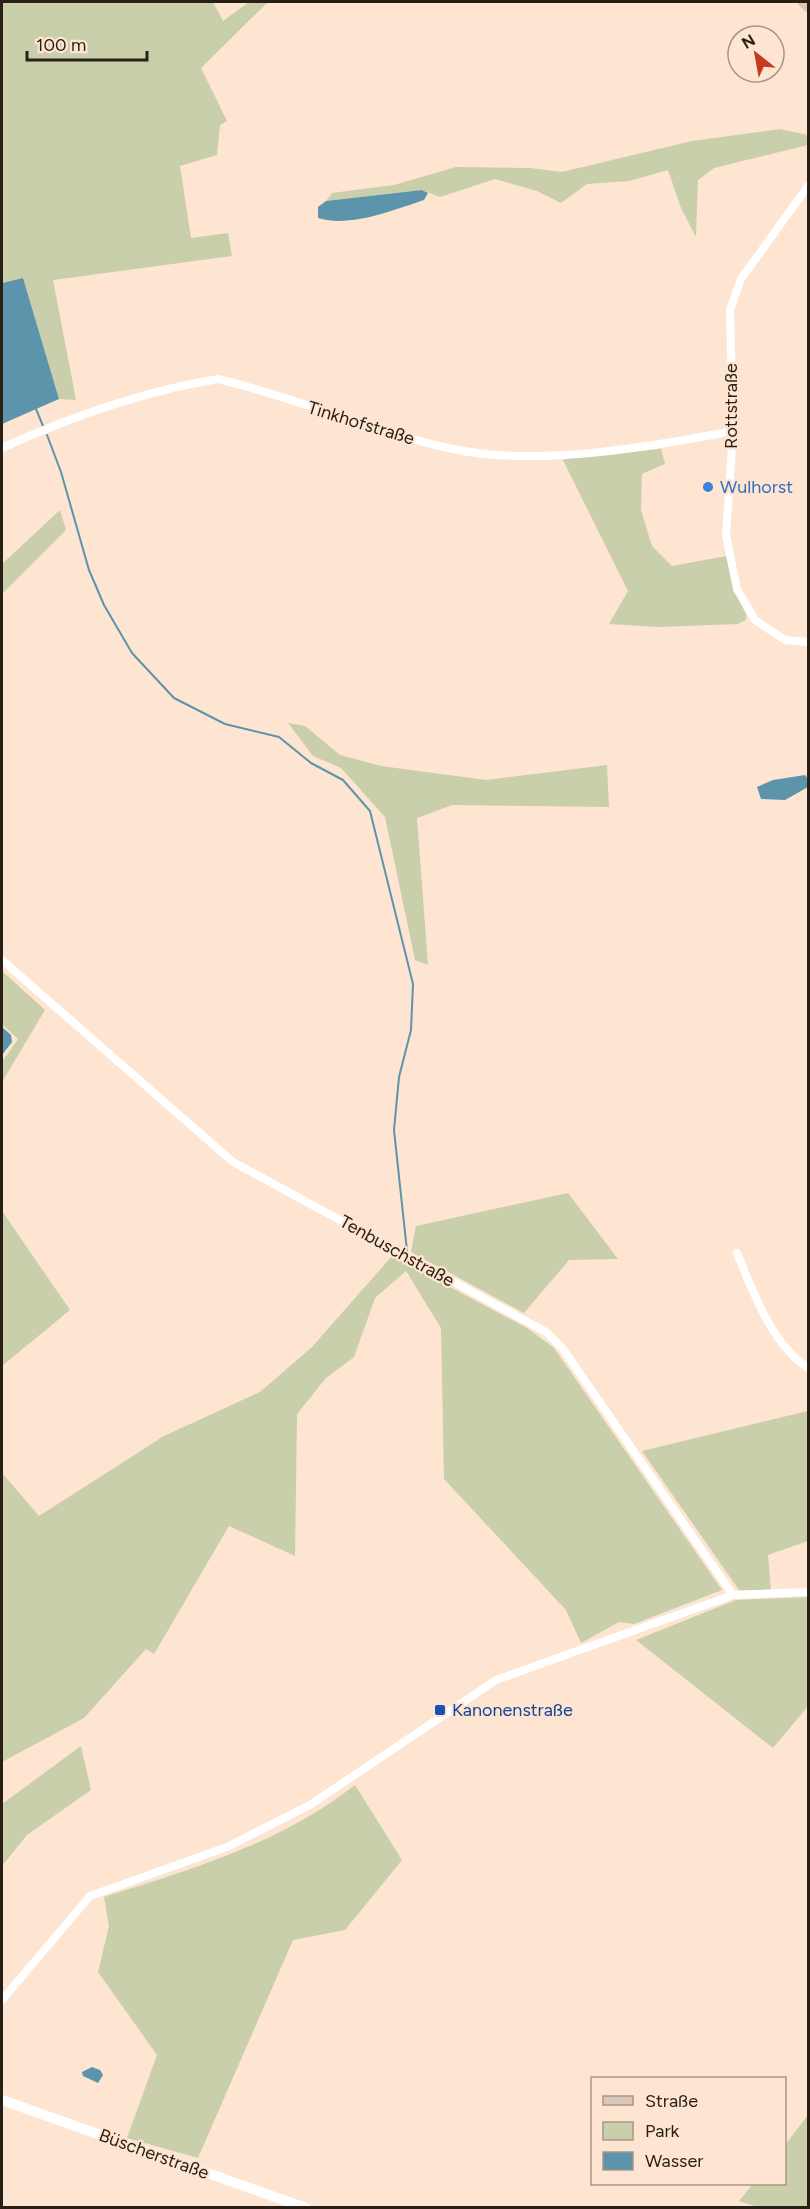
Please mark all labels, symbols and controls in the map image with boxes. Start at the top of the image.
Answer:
scale bar [27,24,147,62]
north arrow [726,24,786,84]
text: N [738,30,759,53]
text: 100 m [36,34,86,56]
street label: Rottstraße [720,363,742,449]
street label: Tinkhofstraße [305,396,417,450]
place label: Wulhorst [720,476,793,498]
marker: Wulhorst [701,480,715,494]
street label: Tenbuschstraße [336,1210,458,1292]
place label: Kanonenstraße [452,1699,573,1721]
marker: Kanonenstraße [433,1703,447,1717]
legend [591,2077,786,2185]
text: Straße [645,2090,698,2112]
text: Park [645,2120,680,2142]
street label: Büscherstraße [96,2124,212,2184]
text: Wasser [645,2150,703,2172]

